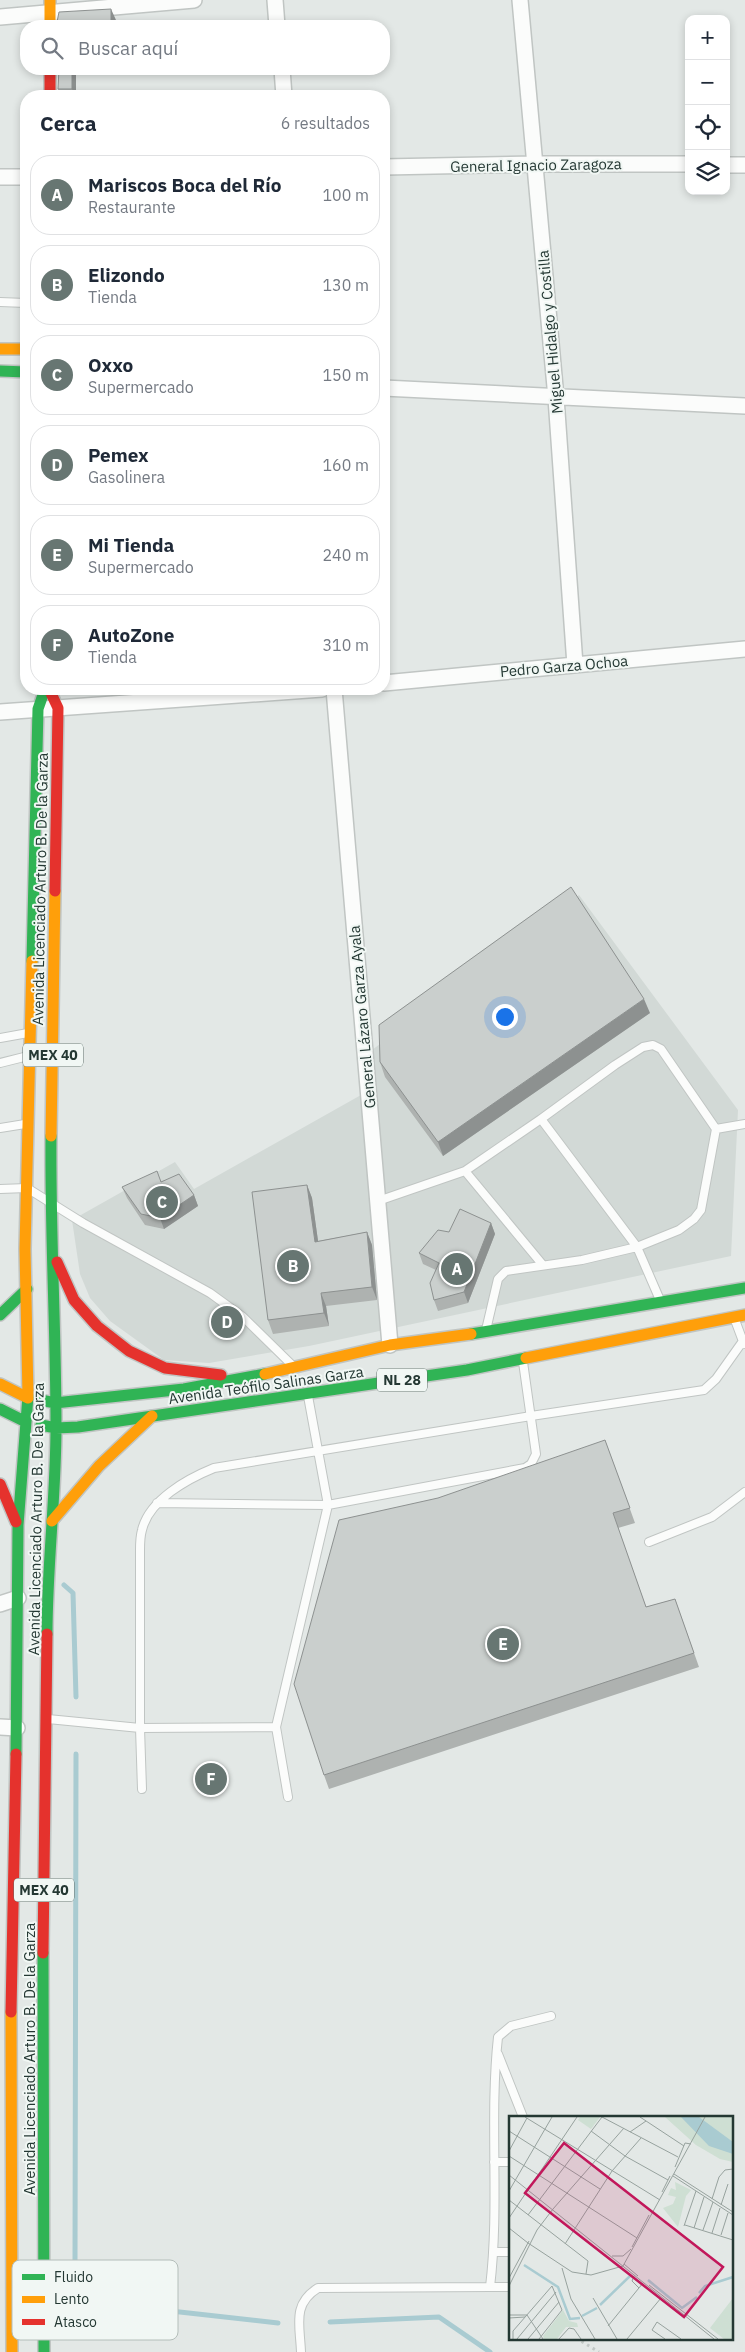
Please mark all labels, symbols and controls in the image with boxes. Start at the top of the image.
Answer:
map controls [685,15,730,195]
button: + [685,15,730,60]
search box [20,20,390,75]
icon: search [38,34,66,62]
text: Buscar aquí [78,36,178,60]
button: − [685,60,730,105]
button: locate [685,105,730,150]
text: Cerca [40,109,97,137]
text: 6 resultados [281,113,370,133]
button: layers [685,150,730,195]
street label: General Ignacio Zaragoza [450,154,622,176]
text: Mariscos Boca del Río [88,173,282,197]
text: A [52,185,62,205]
text: 100 m [322,185,369,205]
text: Restaurante [88,197,176,217]
street label: Miguel Hidalgo y Costilla [533,249,567,415]
text: Elizondo [88,263,165,287]
text: B [52,275,62,295]
text: 130 m [322,275,369,295]
text: Tienda [88,287,137,307]
text: Oxxo [88,353,133,377]
text: C [52,365,62,385]
text: 150 m [322,365,369,385]
text: Supermercado [88,377,194,397]
text: Pemex [88,443,149,467]
text: D [51,455,63,475]
text: 160 m [322,455,369,475]
text: Gasolinera [88,467,165,487]
text: Mi Tienda [88,533,174,557]
text: E [52,545,62,565]
text: 240 m [322,545,369,565]
text: Supermercado [88,557,194,577]
text: AutoZone [88,623,174,647]
text: F [52,635,62,655]
text: 310 m [322,635,369,655]
text: Tienda [88,647,137,667]
street label: Pedro Garza Ochoa [499,651,629,681]
street label: Avenida Licenciado Arturo B. De la Garza [28,753,52,1025]
street label: General Lázaro Garza Ayala [345,925,379,1109]
your location [492,1004,518,1030]
road number: MEX 40 [23,1044,83,1066]
pin: C [146,1183,178,1221]
pin: B [277,1247,309,1285]
pin: A [441,1250,473,1288]
pin: D [211,1303,243,1341]
street label: Avenida Teófilo Salinas Garza [167,1362,365,1408]
road number: NL 28 [377,1368,427,1392]
street label: Avenida Licenciado Arturo B. De la Garza [24,1383,48,1655]
pin: E [487,1625,519,1663]
pin: F [195,1760,227,1798]
road number: MEX 40 [14,1878,74,1902]
street label: Avenida Licenciado Arturo B. De la Garza [20,1923,39,2195]
inset map [509,2116,732,2340]
legend [12,2260,178,2340]
text: Fluido [54,2268,93,2286]
text: Lento [54,2290,89,2308]
text: Atasco [54,2313,97,2331]

